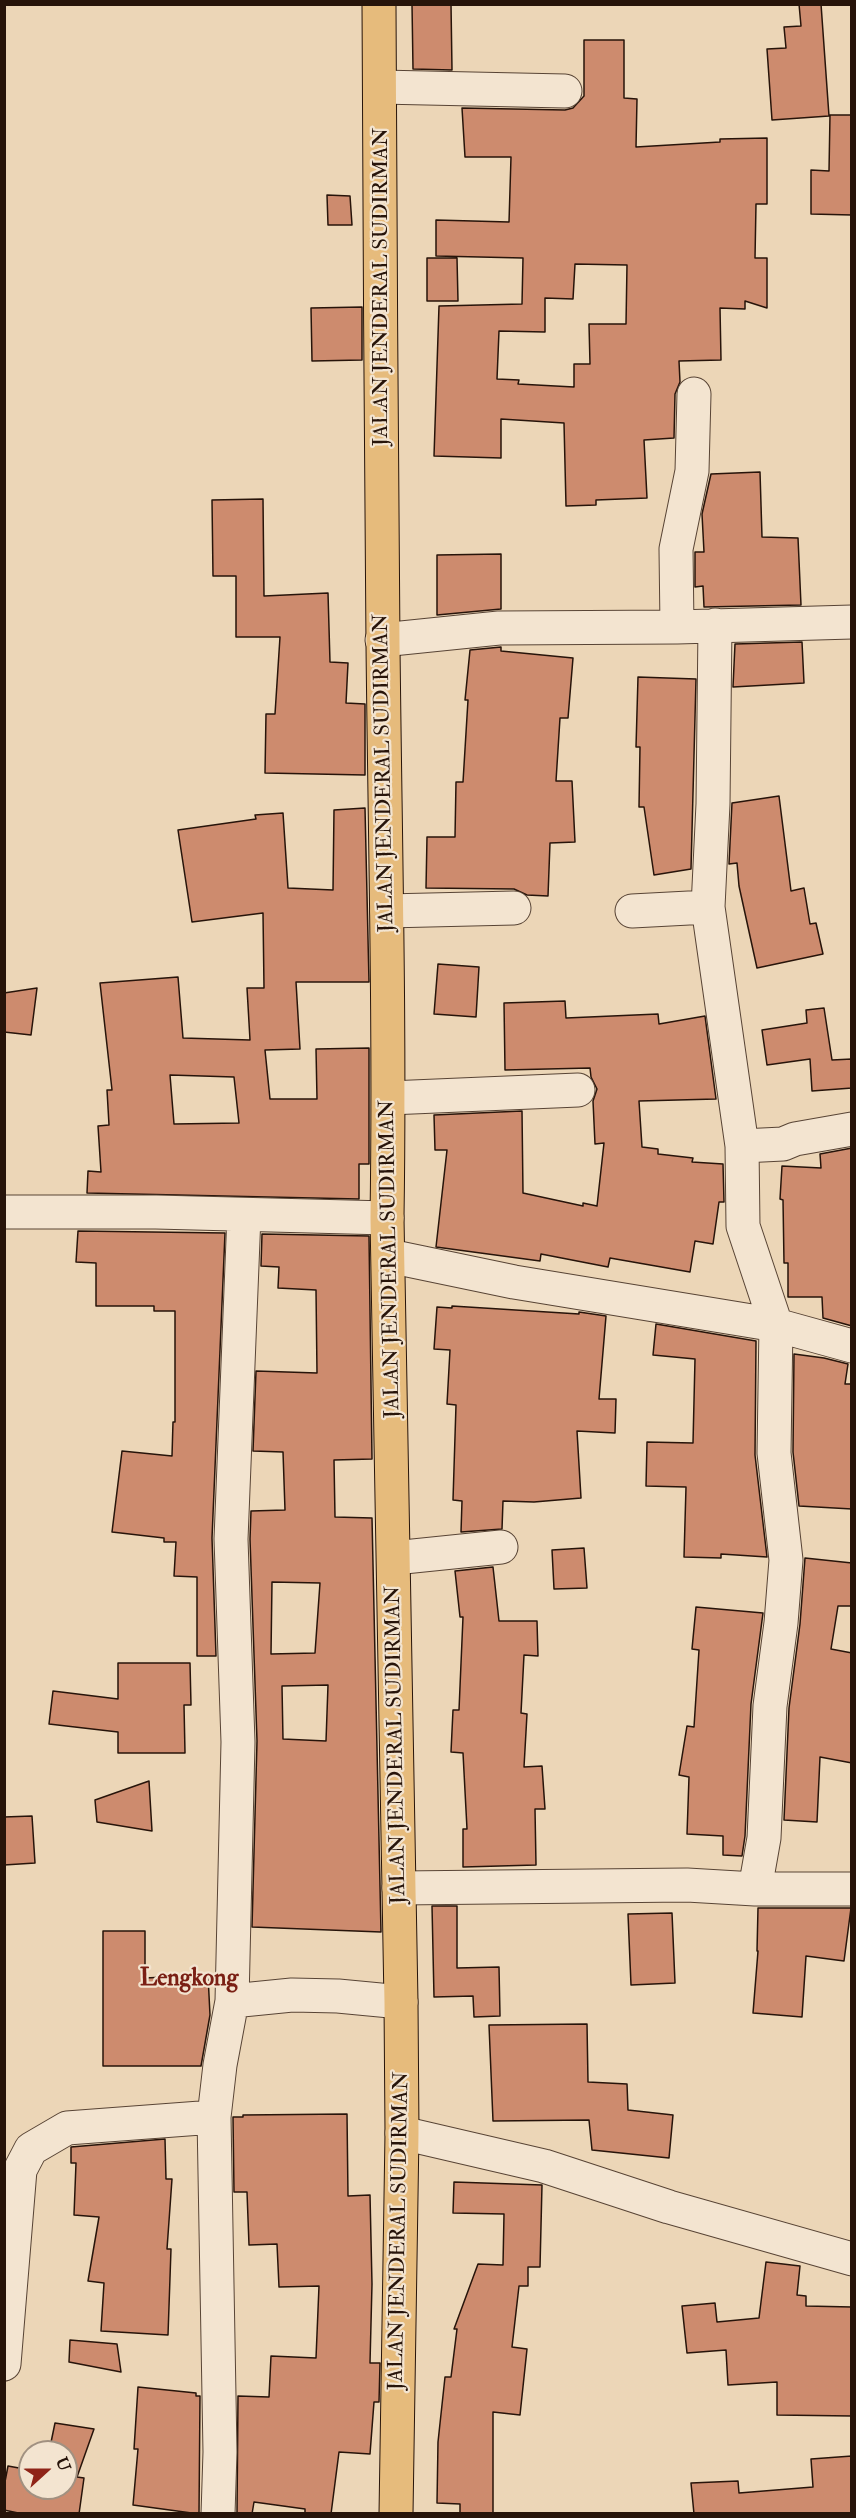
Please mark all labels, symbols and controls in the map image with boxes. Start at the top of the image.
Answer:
street label: JALAN JENDERAL SUDIRMAN [369,128,395,446]
street label: JALAN JENDERAL SUDIRMAN [370,613,400,933]
street label: JALAN JENDERAL SUDIRMAN [376,1099,406,1419]
street label: JALAN JENDERAL SUDIRMAN [382,1585,412,1905]
district label: Lengkong [140,1966,238,1994]
street label: JALAN JENDERAL SUDIRMAN [385,2071,415,2391]
north arrow [18,2440,78,2500]
text: U [51,2454,75,2474]

